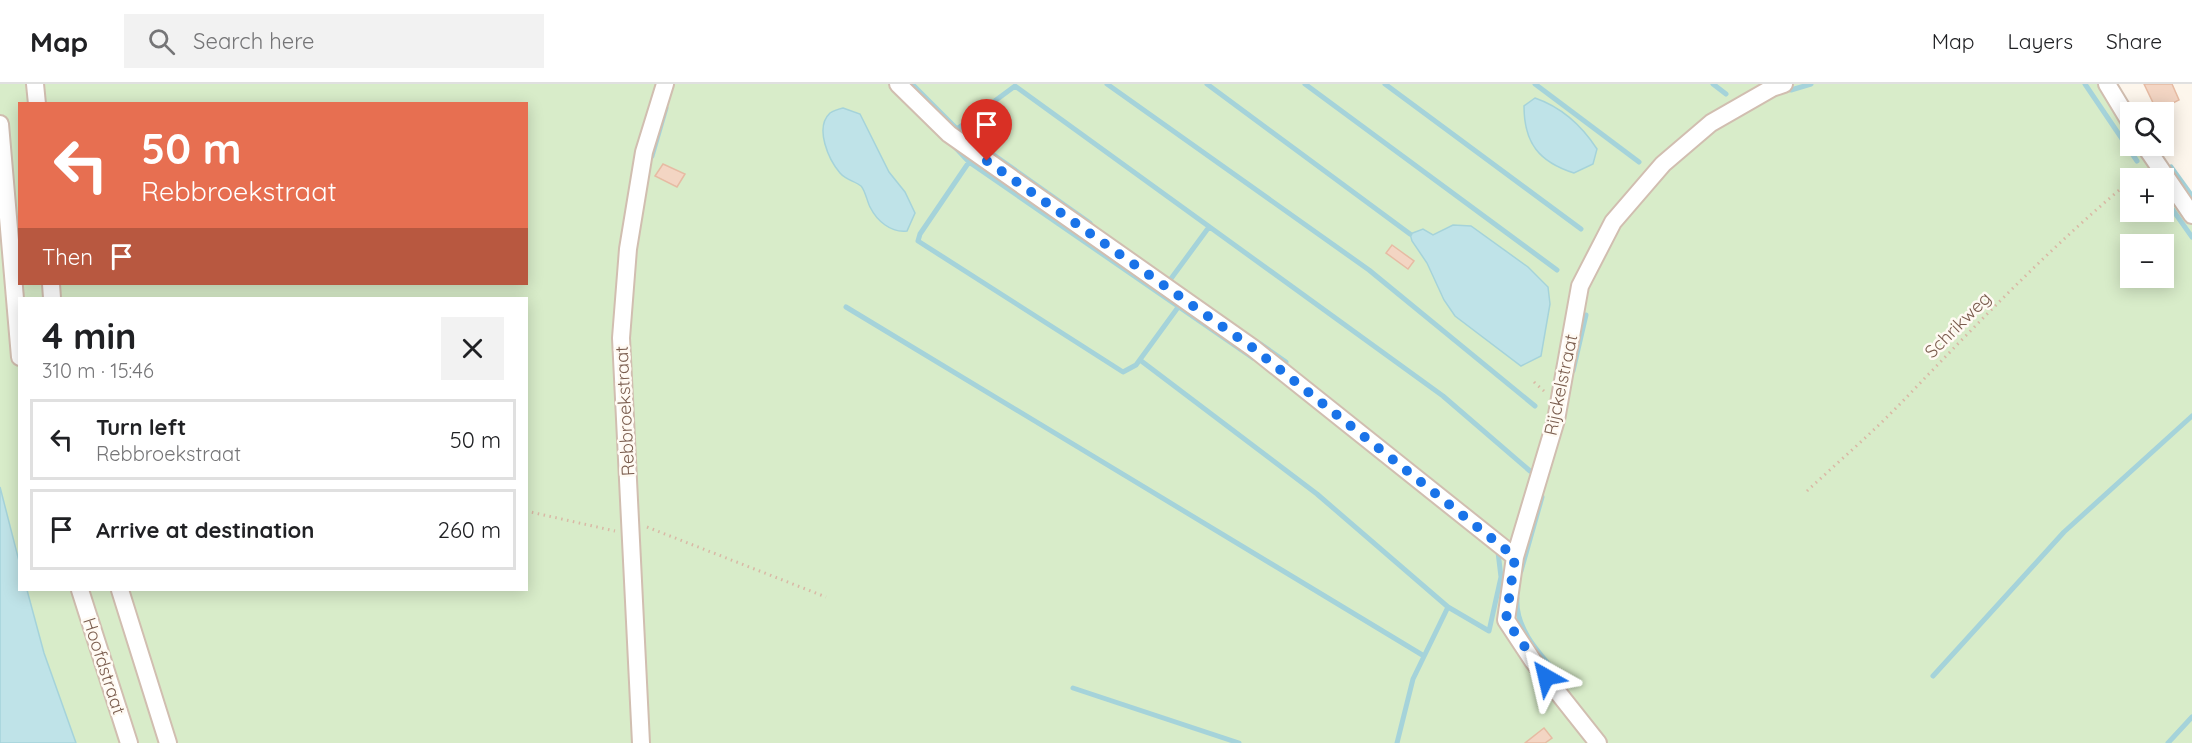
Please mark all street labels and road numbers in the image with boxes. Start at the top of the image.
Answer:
street label: Schrikweg [1919,286,1996,363]
street label: Rijckelstraat [1539,332,1582,438]
street label: Rebbroekstraat [610,345,639,477]
street label: Hoofdstraat [78,614,131,717]

